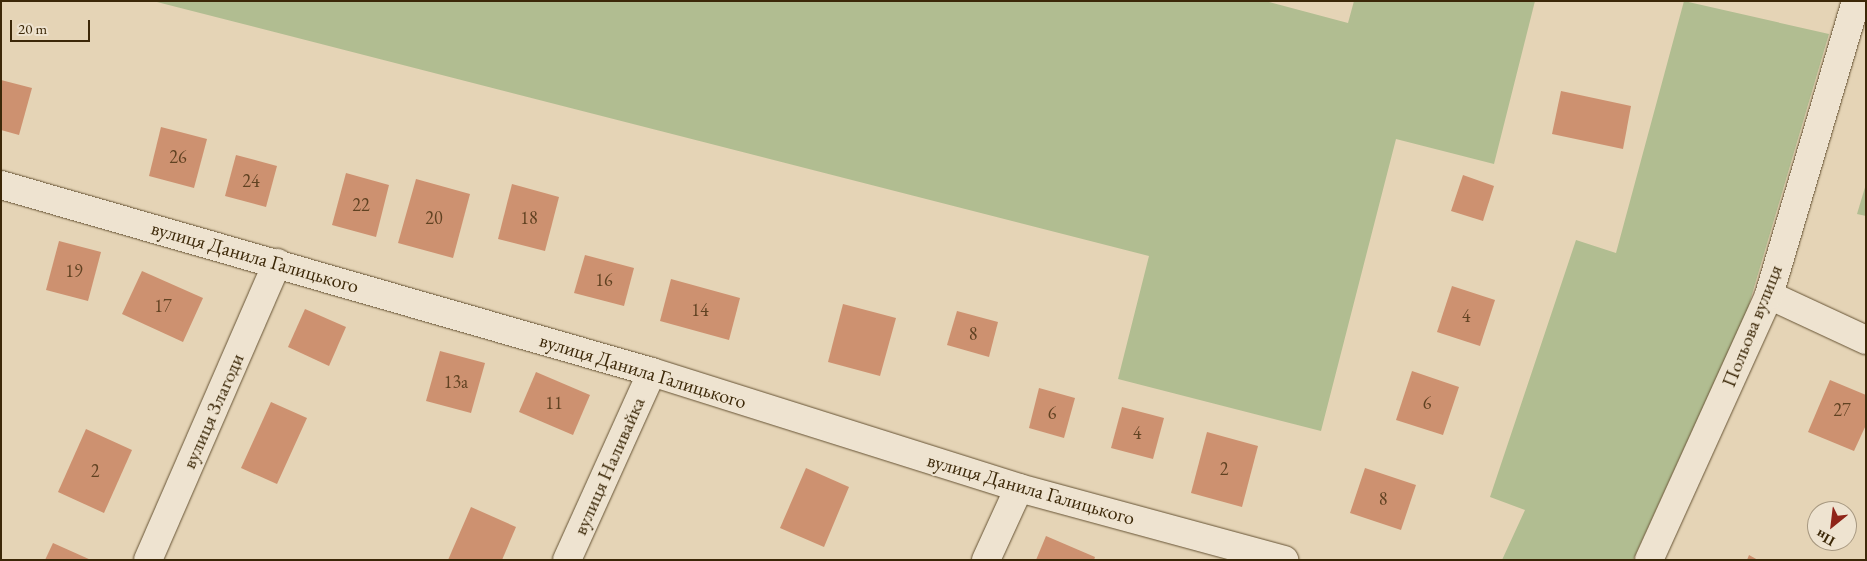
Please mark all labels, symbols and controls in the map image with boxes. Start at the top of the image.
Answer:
scale bar [12,10,92,42]
text: 20 m [18,19,47,38]
house number: 26 [169,146,187,168]
house number: 24 [242,170,260,192]
house number: 22 [352,194,370,216]
house number: 20 [425,207,443,229]
house number: 18 [520,207,538,229]
street label: вулиця Данила Галицького [148,216,362,298]
house number: 19 [65,260,83,282]
street label: Польова вулиця [1717,261,1787,391]
house number: 16 [595,269,613,291]
house number: 17 [154,295,172,317]
house number: 14 [691,299,709,321]
house number: 4 [1462,305,1470,327]
house number: 8 [969,323,977,345]
street label: вулиця Данила Галицького [537,328,749,414]
street label: вулиця Злагоди [177,350,249,472]
house number: 13а [444,371,468,393]
house number: 11 [545,392,563,414]
house number: 6 [1423,392,1431,414]
street label: вулиця Наливайка [568,393,650,539]
house number: 27 [1833,399,1851,421]
house number: 6 [1048,402,1056,424]
house number: 4 [1133,422,1141,444]
street label: вулиця Данила Галицького [924,448,1138,530]
house number: 2 [1220,458,1228,480]
house number: 2 [91,460,99,482]
house number: 8 [1379,488,1387,510]
north arrow [1807,501,1857,551]
text: Пн [1812,526,1838,551]

